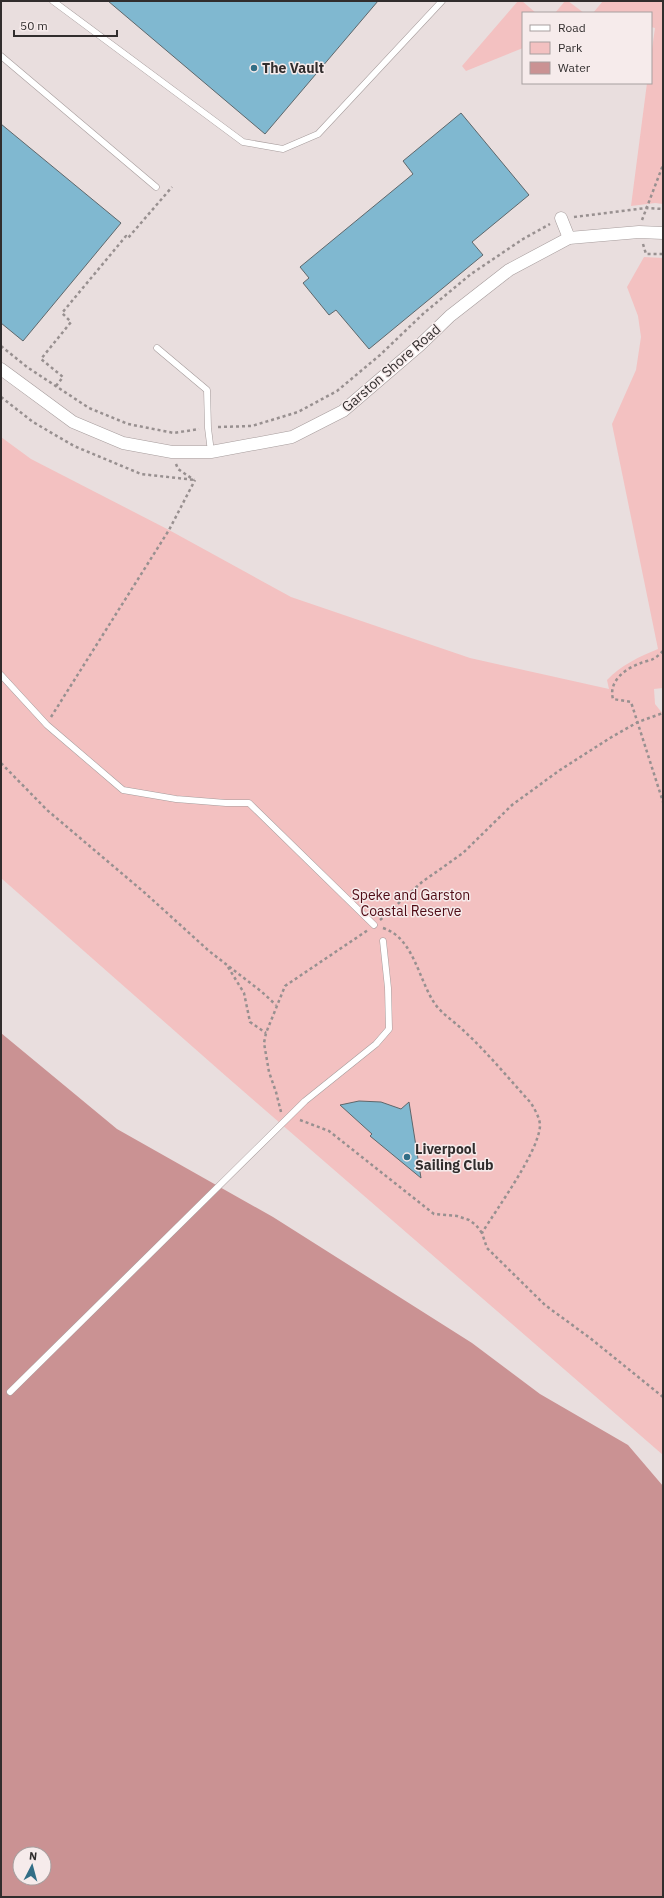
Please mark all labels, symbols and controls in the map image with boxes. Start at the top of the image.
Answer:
scale bar [14,12,117,38]
legend [522,12,652,84]
text: 50 m [20,18,48,33]
text: Road [558,20,586,35]
text: Park [558,40,583,55]
place label: The Vault [262,59,324,77]
text: Water [558,60,591,75]
marker: The Vault [249,63,259,73]
street label: Garston Shore Road [338,320,444,416]
park label: Speke and Garston Coastal Reserve [352,886,470,920]
place label: Liverpool Sailing Club [415,1140,494,1174]
marker: Liverpool Sailing Club [402,1152,412,1162]
north arrow [12,1846,52,1886]
text: N [28,1849,38,1863]

